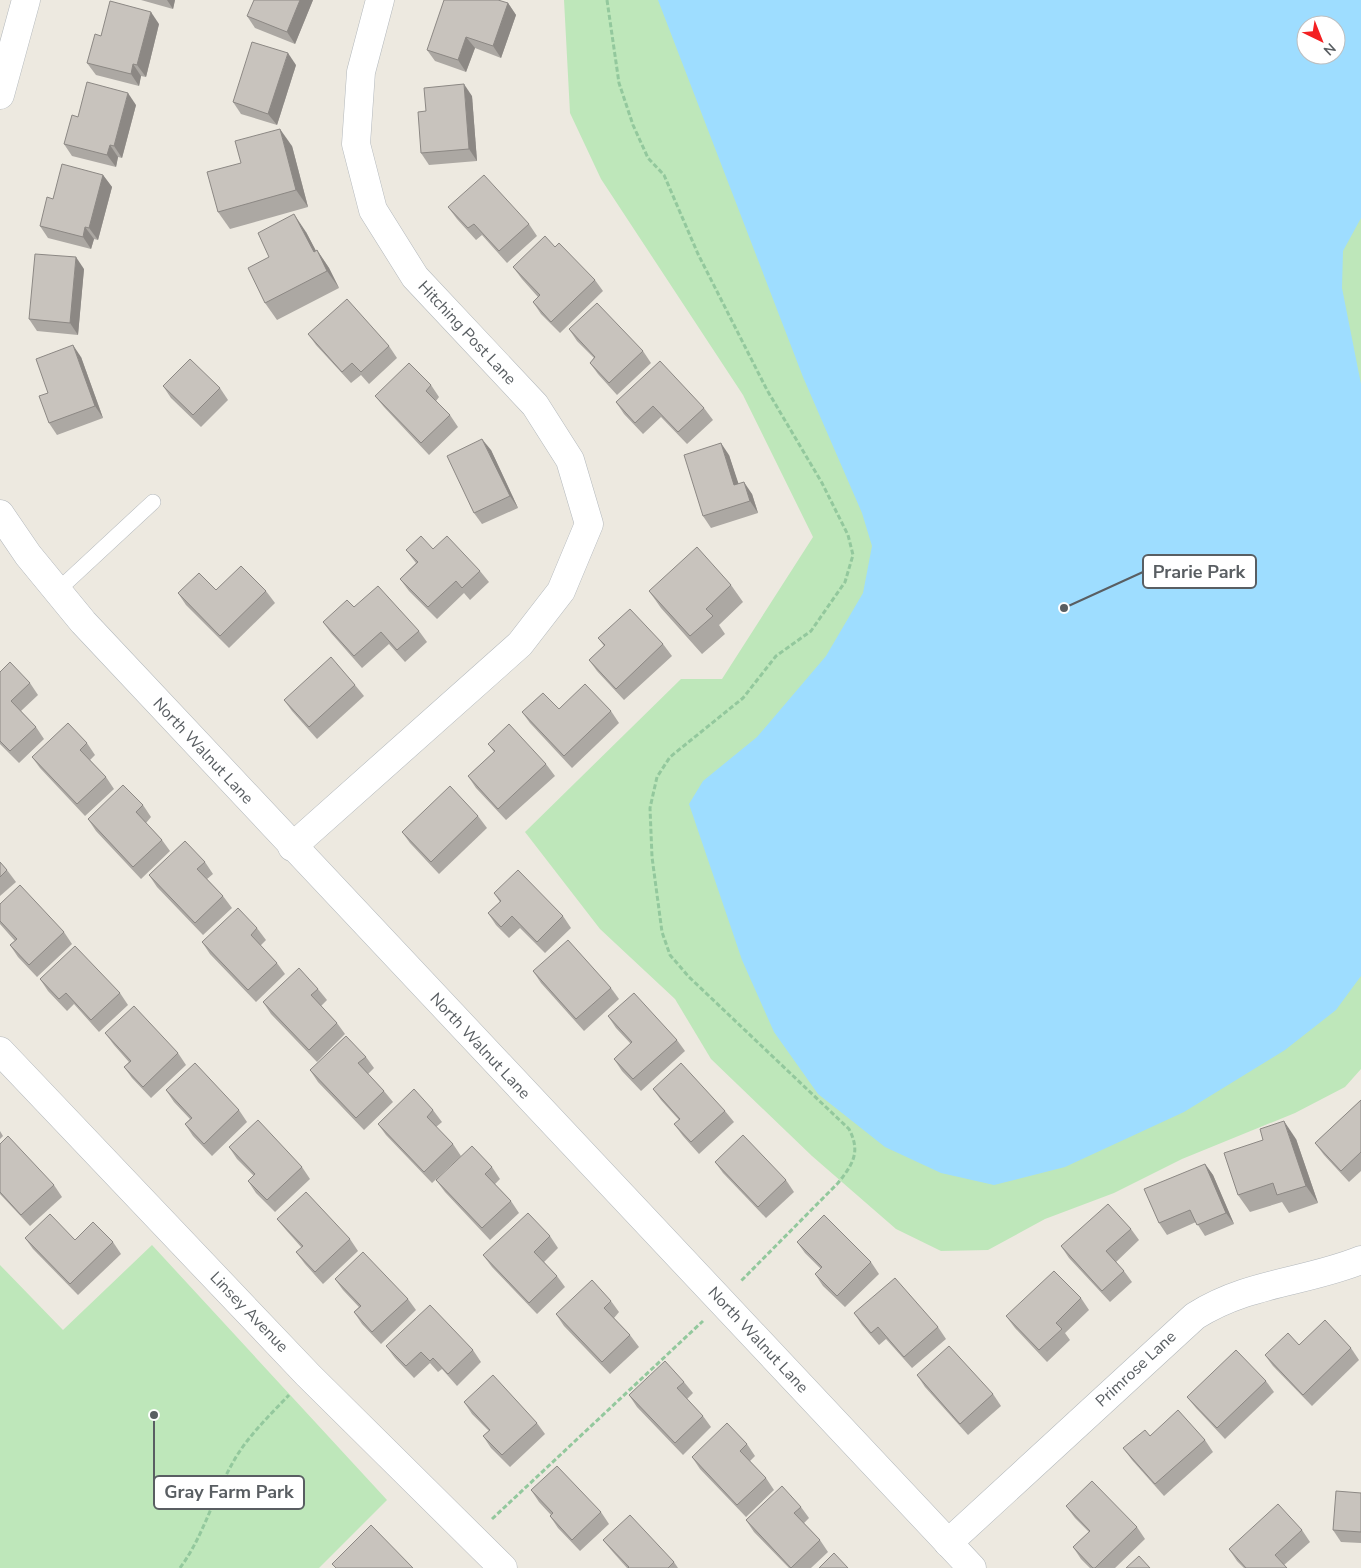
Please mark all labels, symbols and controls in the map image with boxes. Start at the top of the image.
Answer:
north arrow [1296,15,1346,65]
text: N [1319,39,1340,60]
street label: Hitching Post Lane [413,276,521,390]
callout: Prarie Park [1143,555,1256,588]
text: Prarie Park [1153,560,1246,584]
street label: North Walnut Lane [148,693,258,809]
street label: North Walnut Lane [425,988,535,1104]
street label: Linsey Avenue [205,1267,293,1357]
street label: North Walnut Lane [703,1282,813,1398]
street label: Primrose Lane [1091,1326,1181,1412]
callout: Gray Farm Park [154,1476,304,1509]
text: Gray Farm Park [164,1480,294,1504]

